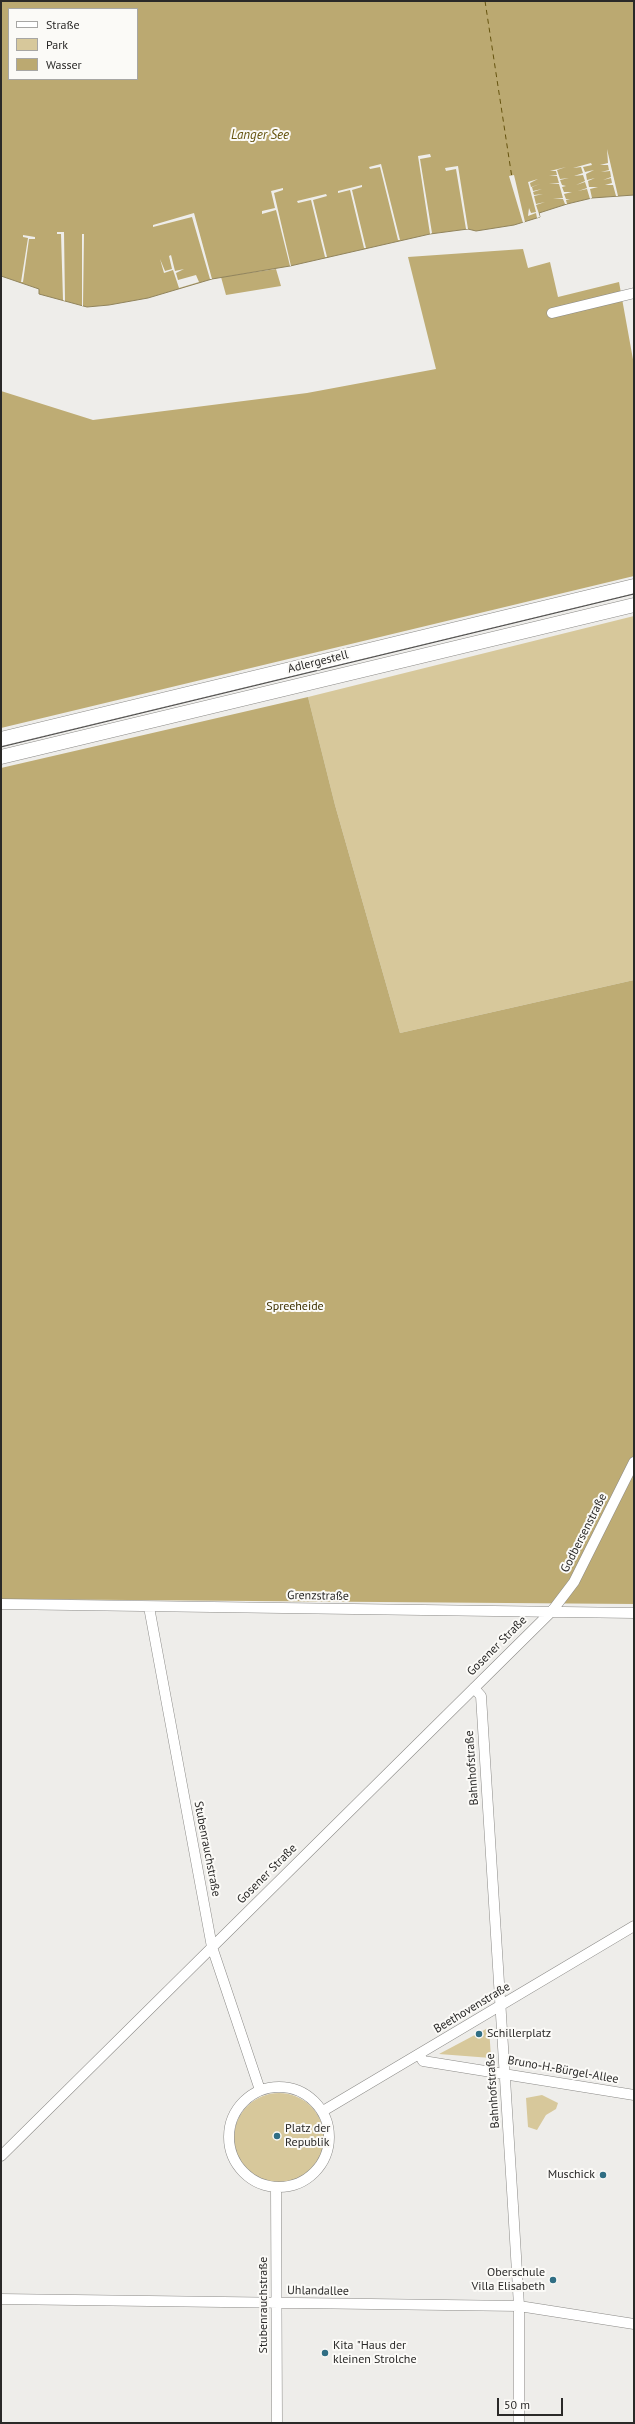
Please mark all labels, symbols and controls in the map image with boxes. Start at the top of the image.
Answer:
legend [8,8,138,80]
text: Straße [46,17,80,32]
text: Park [46,37,68,52]
text: Wasser [46,57,82,72]
water label: Langer See [231,127,289,143]
street label: Adlergestell [286,648,350,676]
park label: Spreeheide [266,1300,324,1314]
street label: Godbersenstraße [558,1491,610,1575]
street label: Grenzstraße [287,1588,349,1604]
street label: Gosener Straße [464,1613,530,1679]
street label: Bahnhofstraße [462,1730,482,1806]
street label: Stubenrauchstraße [191,1800,223,1898]
street label: Gosener Straße [234,1841,300,1907]
street label: Beethovenstraße [431,1980,513,2036]
place label: Schillerplatz [487,2027,551,2041]
marker: Schillerplatz [474,2029,484,2039]
street label: Bahnhofstraße [483,2053,503,2129]
street label: Bruno-H.-Bürgel-Allee [506,2053,620,2087]
place label: Platz der Republik [285,2122,330,2150]
marker: Platz der Republik [272,2131,282,2141]
place label: Muschick [548,2168,595,2182]
marker: Muschick [598,2170,608,2180]
street label: Stubenrauchstraße [257,2257,271,2353]
place label: Oberschule Villa Elisabeth [471,2266,545,2294]
marker: Oberschule Villa Elisabeth [548,2275,558,2285]
street label: Uhlandallee [287,2283,349,2299]
place label: Kita "Haus der kleinen Strolche [333,2339,417,2367]
marker: Kita "Haus der kleinen Strolche [320,2348,330,2358]
scale bar [499,2390,565,2416]
text: 50 m [504,2397,530,2412]

